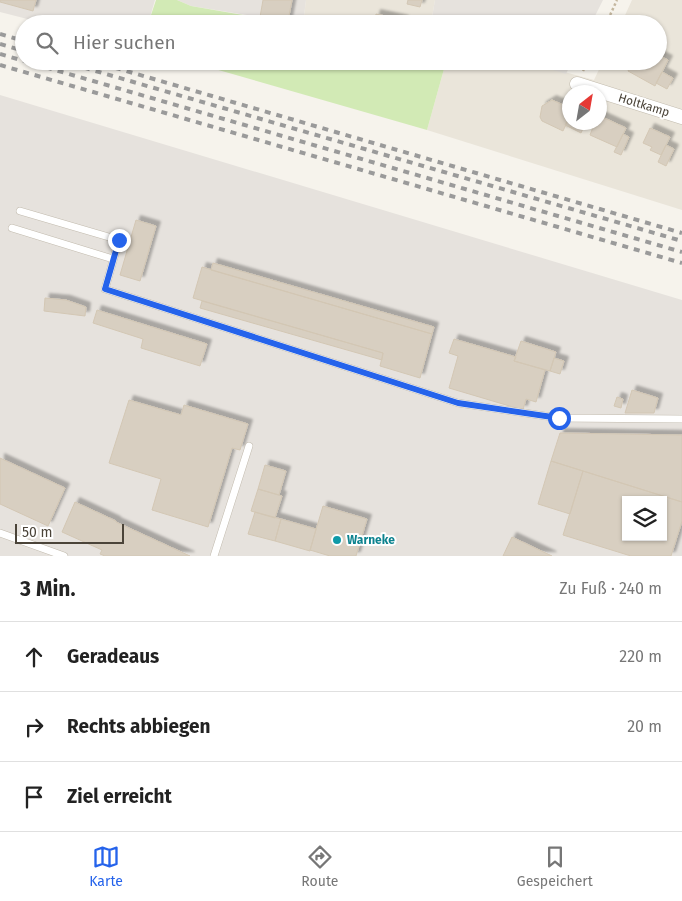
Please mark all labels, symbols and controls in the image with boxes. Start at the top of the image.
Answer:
search box [15,15,667,70]
icon: search [33,29,61,57]
text: Hier suchen [73,31,176,54]
north arrow [562,85,607,130]
street label: Holtkamp [617,91,671,119]
route end [108,229,131,252]
route start [548,407,571,430]
map controls [622,496,667,541]
button: layers [622,496,667,541]
scale bar [15,521,124,544]
text: 50 m [22,524,53,541]
place label: Warneke [347,533,395,547]
marker: Warneke [331,534,343,546]
text: 3 Min. [20,576,75,602]
text: Zu Fuß · 240 m [559,579,662,598]
icon: ahead [20,643,48,671]
text: Geradeaus [67,645,159,668]
text: 220 m [619,647,662,666]
icon: right [20,713,48,741]
text: Rechts abbiegen [67,715,210,738]
text: 20 m [627,717,662,736]
icon: arrive [20,783,48,811]
text: Ziel erreicht [67,785,172,808]
tab: Karte [89,843,123,890]
tab: Route [301,843,338,890]
tab: Gespeichert [517,843,593,890]

